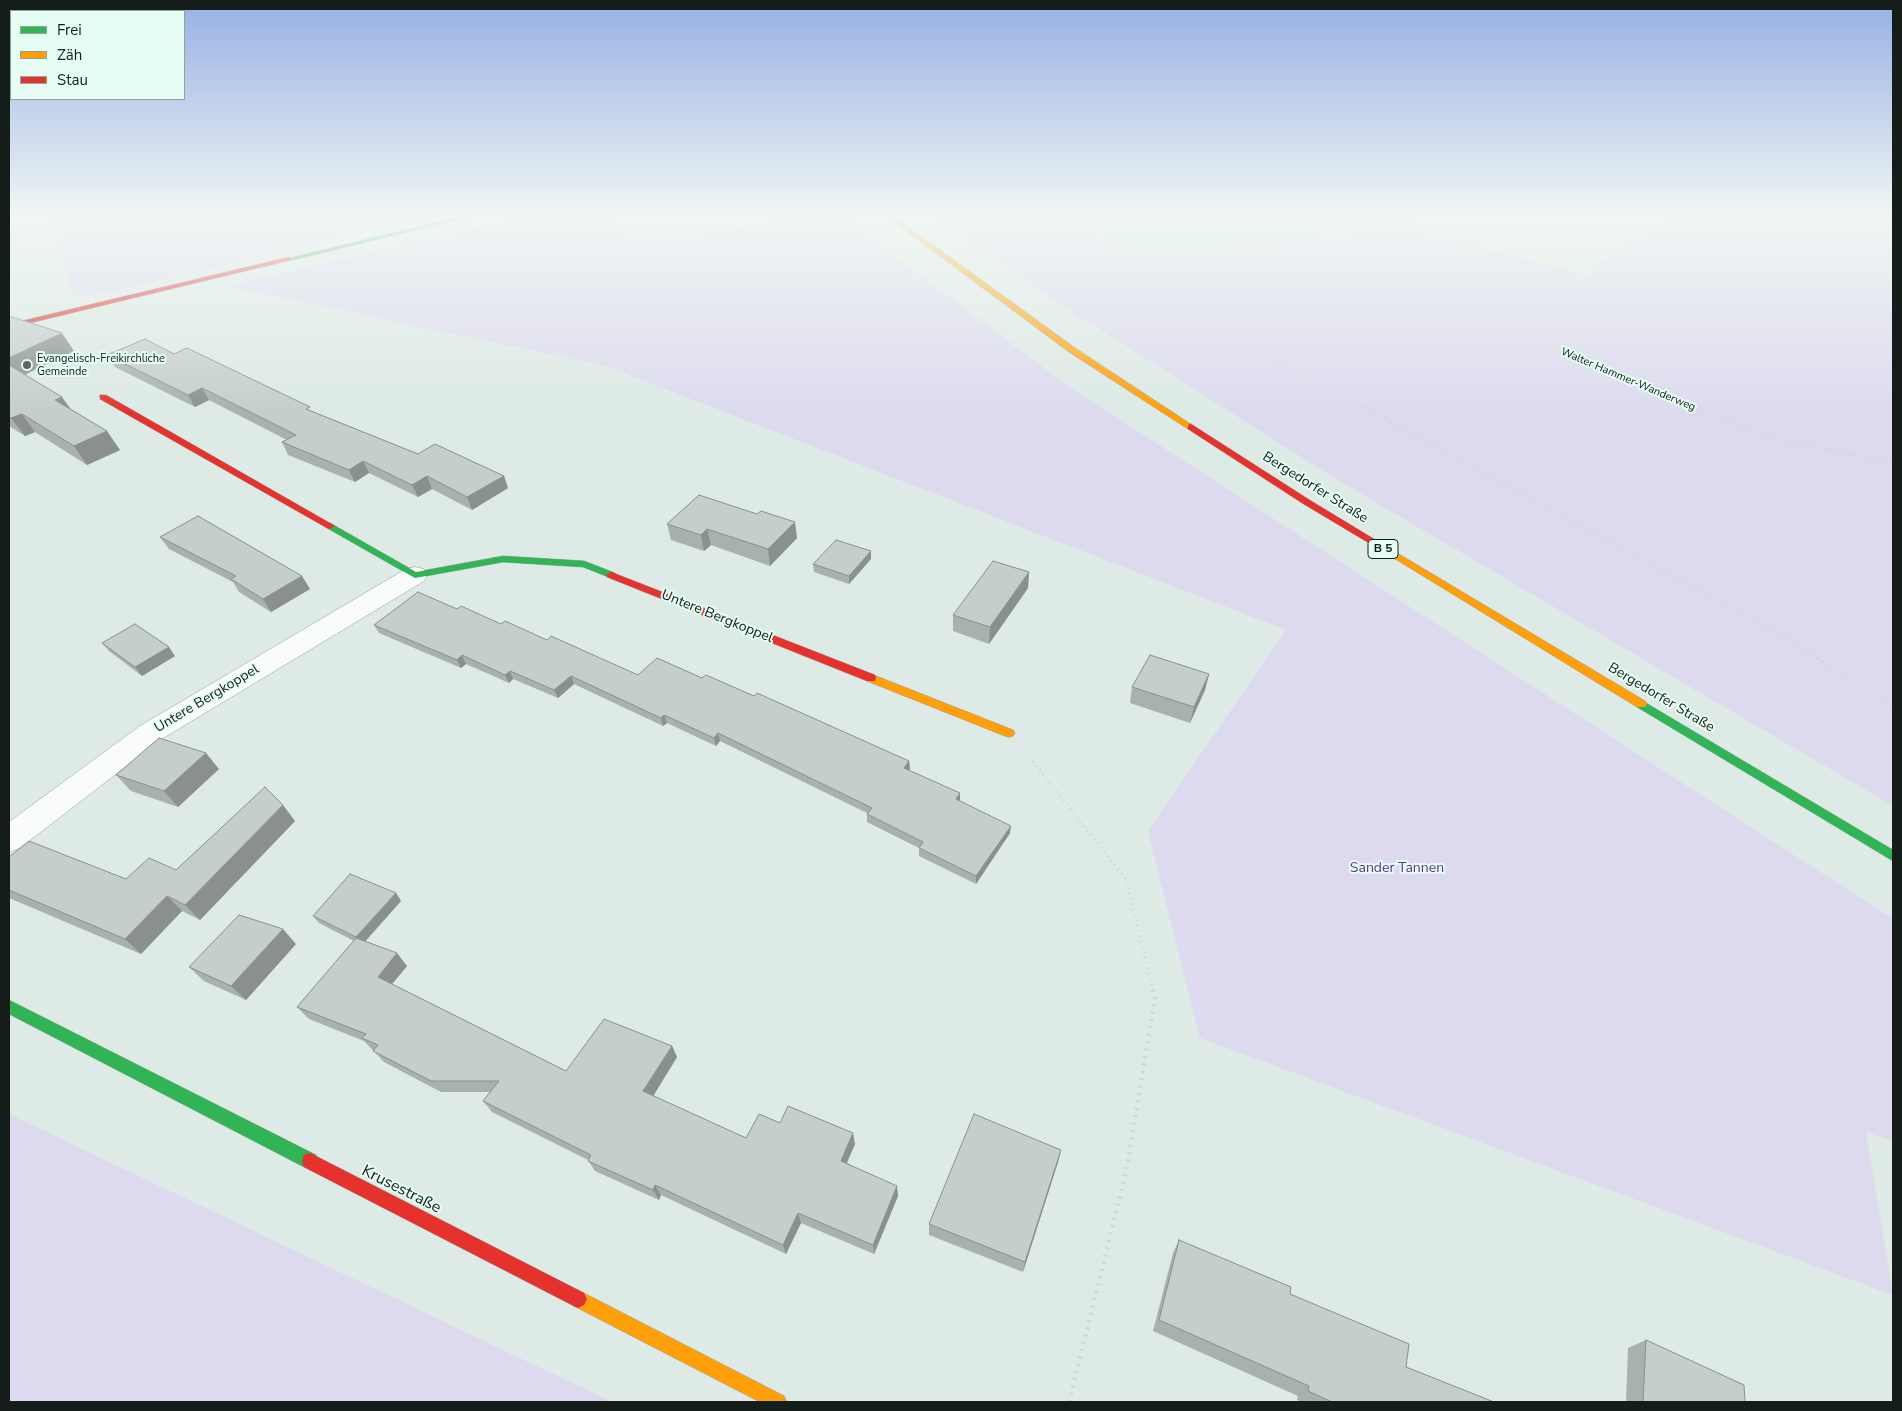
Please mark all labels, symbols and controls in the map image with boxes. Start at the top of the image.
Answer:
legend [10,10,185,100]
text: Frei [57,20,82,40]
text: Zäh [57,45,82,65]
text: Stau [57,70,88,90]
street label: Walter Hammer-Wanderweg [1559,346,1697,414]
place label: Evangelisch-Freikirchliche Gemeinde [37,352,165,378]
marker: Evangelisch-Freikirchliche Gemeinde [21,359,33,371]
street label: Bergedorfer Straße [1259,449,1371,527]
road number: B 5 [1368,540,1398,558]
street label: Untere Bergkoppel [659,587,775,647]
street label: Bergedorfer Straße [1605,660,1717,736]
street label: Untere Bergkoppel [152,661,262,737]
park label: Sander Tannen [1350,861,1444,877]
street label: Krusestraße [358,1162,444,1218]

